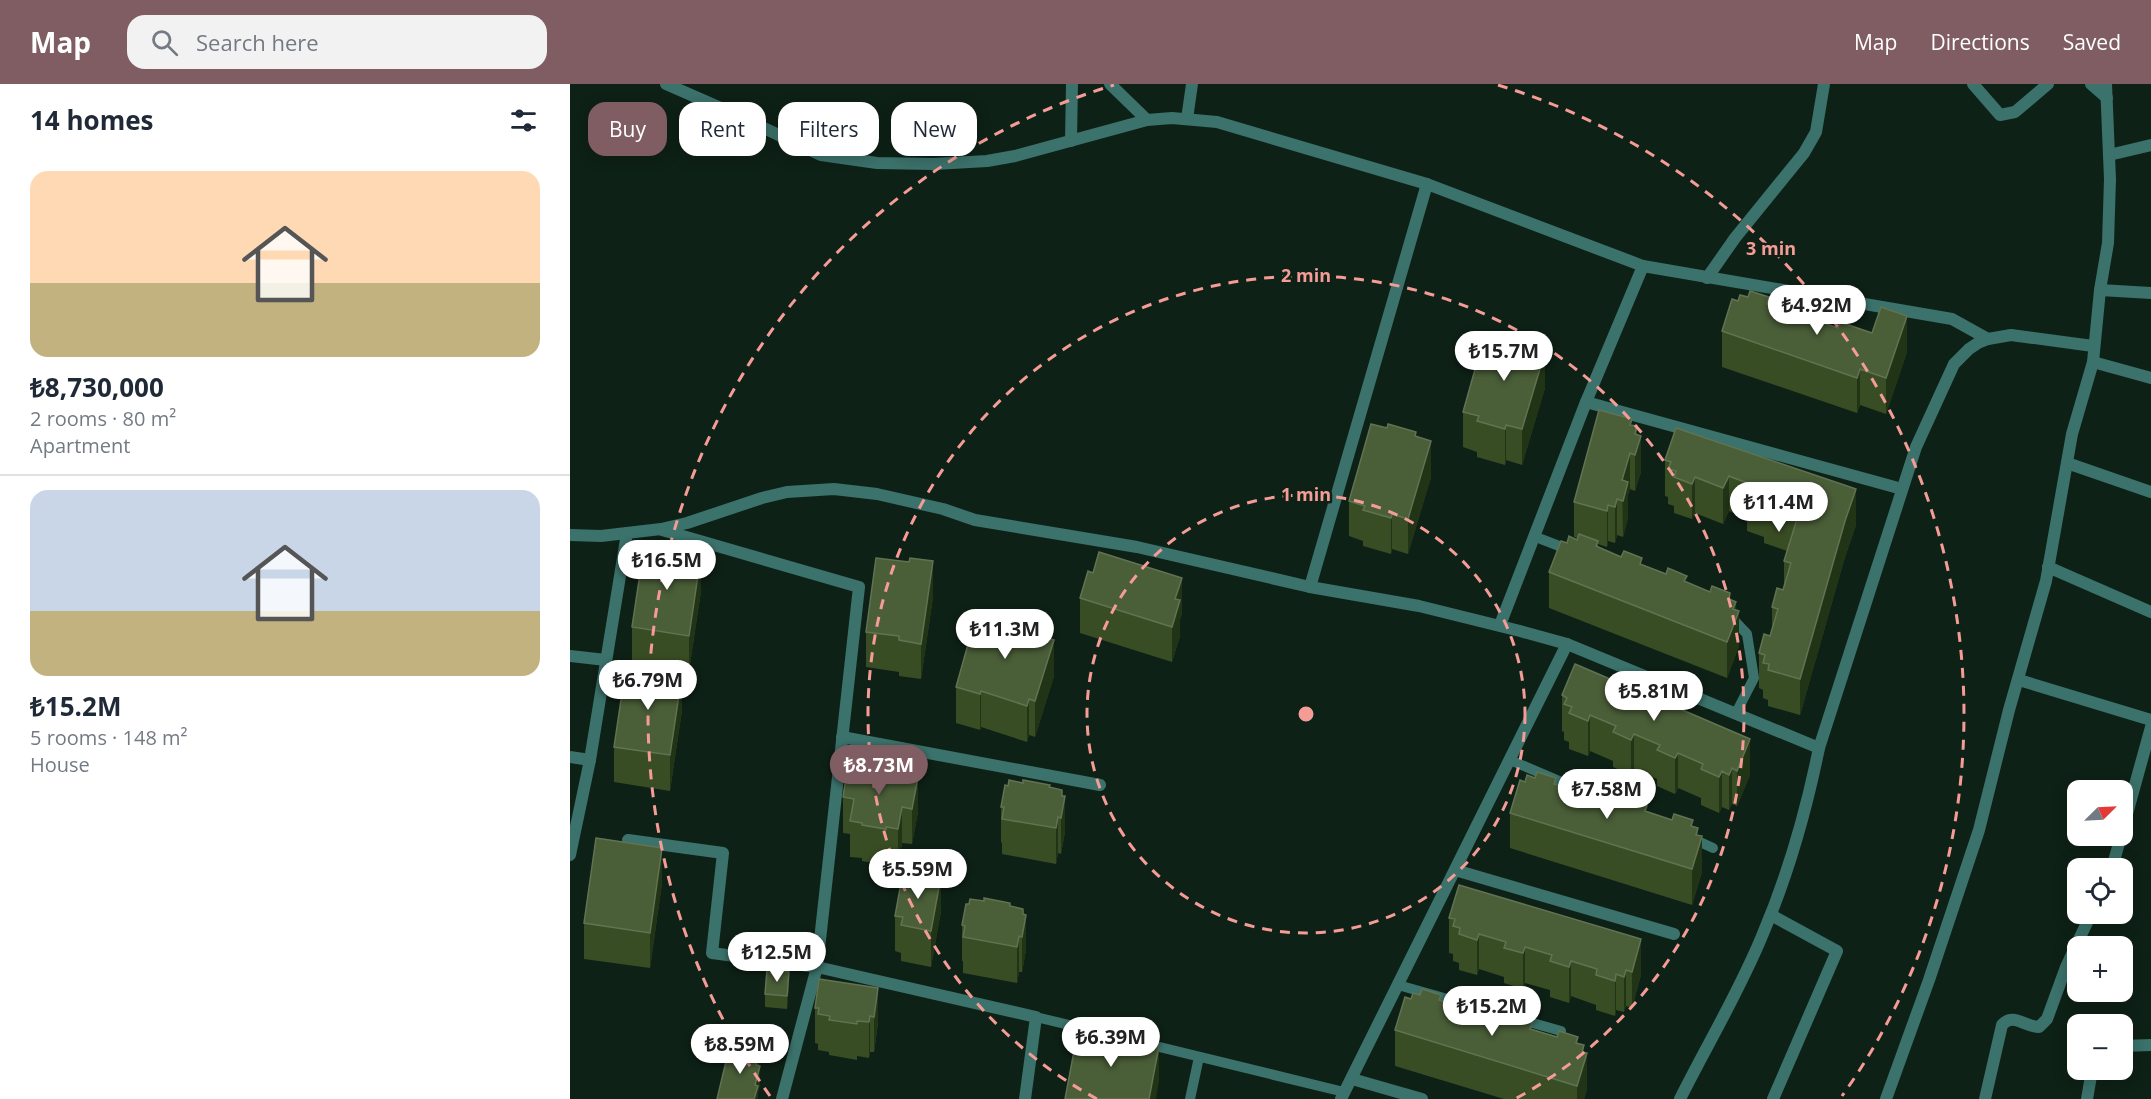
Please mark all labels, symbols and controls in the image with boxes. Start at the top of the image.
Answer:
search box [127,15,547,69]
text: Map [30,23,91,61]
icon: search [148,26,181,59]
text: Search here [196,27,319,57]
text: Map [1854,28,1897,56]
text: Directions [1930,28,2030,56]
text: Saved [2063,28,2121,56]
text: 14 homes [30,102,154,138]
chip: Buy [588,102,667,156]
chip: Rent [679,102,766,156]
chip: Filters [778,102,879,156]
chip: New [891,102,977,156]
icon: filters [507,104,540,137]
icon: home [231,210,339,318]
text: 3 min [1746,236,1796,260]
text: 2 min [1281,263,1331,287]
pin: ₺4.92M [1768,285,1866,336]
text: ₺4.92M [1782,291,1852,318]
pin: ₺15.7M [1455,331,1553,382]
text: ₺15.7M [1469,337,1539,364]
text: ₺8,730,000 [30,369,164,405]
text: 2 rooms · 80 m² [30,405,176,432]
text: Apartment [30,432,130,459]
text: 1 min [1281,482,1331,506]
pin: ₺11.4M [1730,482,1828,533]
text: ₺11.4M [1744,488,1814,515]
icon: home [231,529,339,637]
pin: ₺16.5M [618,540,716,591]
text: ₺16.5M [632,546,702,573]
pin: ₺11.3M [956,609,1054,660]
text: ₺11.3M [970,615,1040,642]
pin: ₺6.79M [599,660,697,711]
text: ₺6.79M [613,666,683,693]
pin: ₺5.81M [1605,671,1703,722]
text: ₺5.81M [1619,677,1689,704]
text: ₺15.2M [30,688,121,724]
centre of rings [1296,704,1316,724]
text: 5 rooms · 148 m² [30,724,188,751]
pin: ₺8.73M [830,745,928,796]
text: House [30,751,90,778]
text: ₺8.73M [844,751,914,778]
pin: ₺7.58M [1558,769,1656,820]
text: ₺7.58M [1572,775,1642,802]
north arrow [2067,780,2133,846]
map controls [2067,780,2133,1080]
pin: ₺5.59M [869,849,967,900]
text: ₺5.59M [883,855,953,882]
button: locate [2067,858,2133,924]
pin: ₺12.5M [728,932,826,983]
button: + [2067,936,2133,1002]
text: ₺12.5M [742,938,812,965]
pin: ₺15.2M [1443,986,1541,1037]
text: ₺15.2M [1457,992,1527,1019]
button: − [2067,1014,2133,1080]
pin: ₺6.39M [1062,1017,1160,1068]
text: ₺6.39M [1076,1023,1146,1050]
pin: ₺8.59M [691,1024,789,1075]
text: ₺8.59M [705,1030,775,1057]

